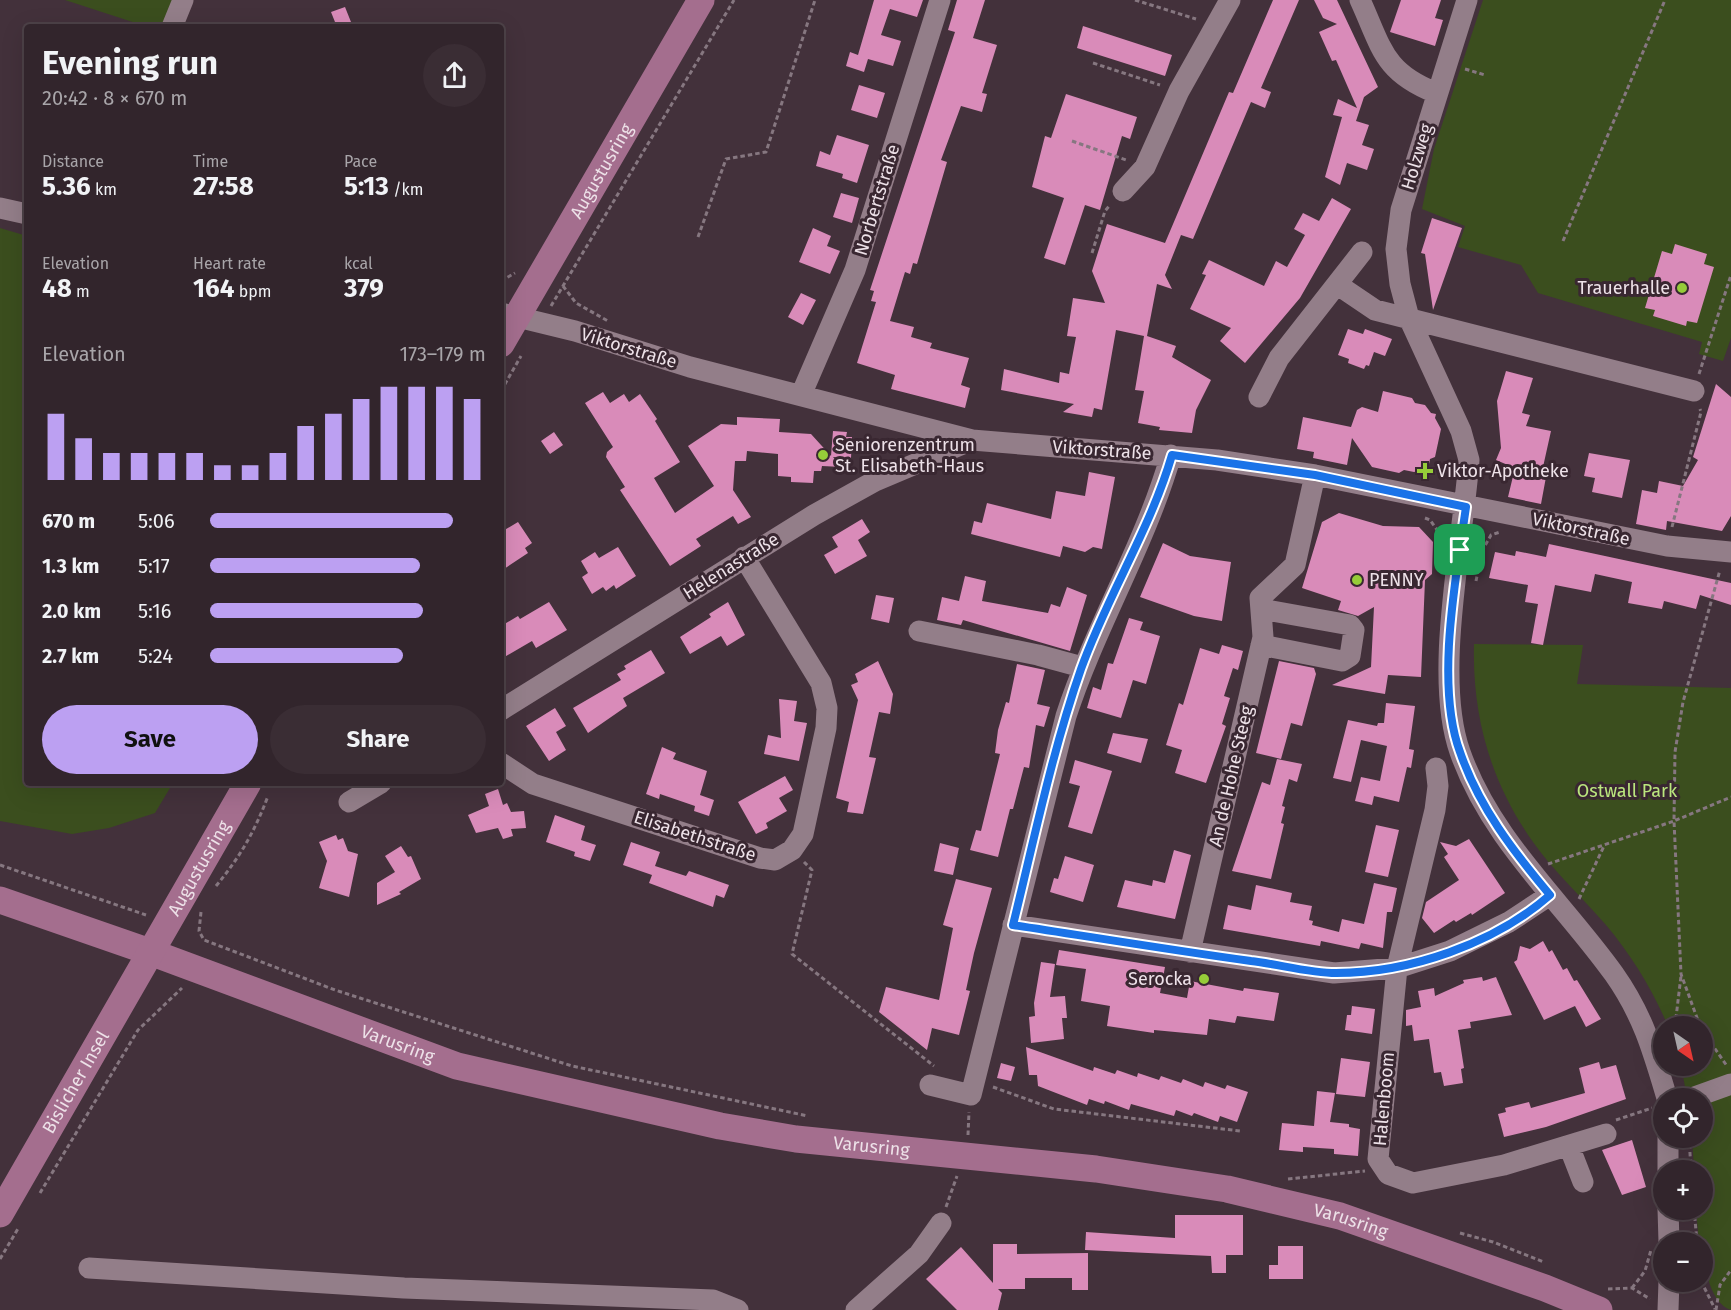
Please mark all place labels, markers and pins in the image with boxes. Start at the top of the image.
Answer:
place label: Trauerhalle [1577,277,1670,299]
marker: Trauerhalle [1675,281,1689,295]
place label: Seniorenzentrum St. Elisabeth-Haus [835,434,984,477]
marker: Seniorenzentrum St. Elisabeth-Haus [816,448,830,462]
place label: Viktor-Apotheke [1437,460,1569,482]
marker: Viktor-Apotheke [1418,464,1432,478]
pin [1434,524,1485,575]
place label: PENNY [1369,569,1424,591]
marker: PENNY [1350,573,1364,587]
place label: Serocka [1128,968,1192,990]
marker: Serocka [1197,972,1211,986]

